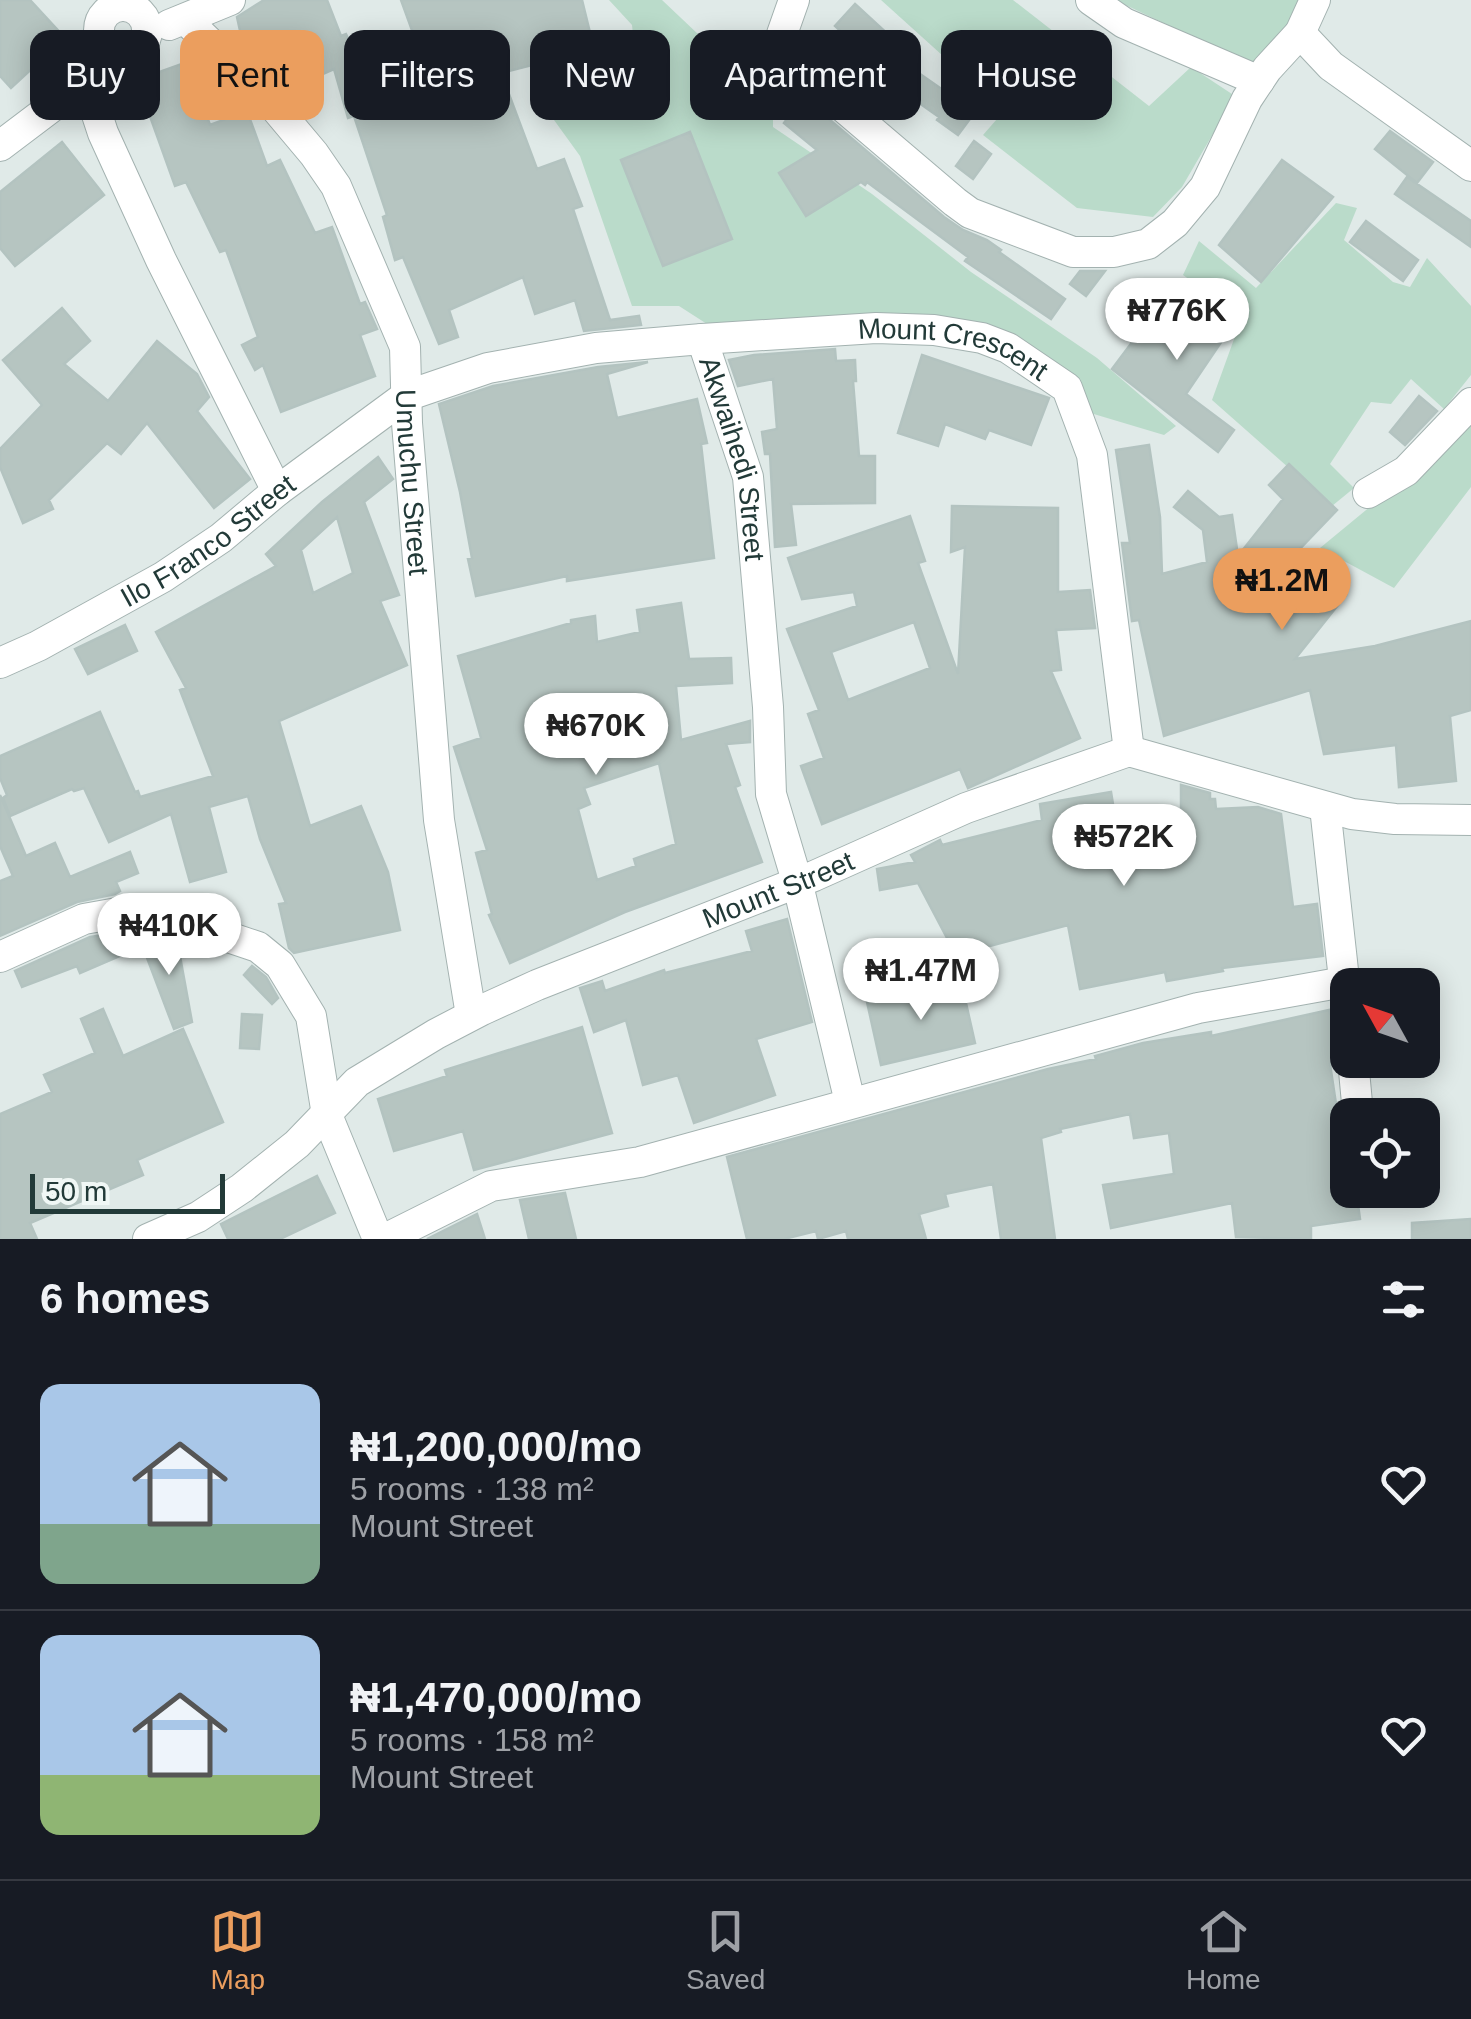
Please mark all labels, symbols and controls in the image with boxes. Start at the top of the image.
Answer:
chip: Buy [30,30,160,120]
chip: Rent [180,30,324,120]
chip: Filters [344,30,510,120]
chip: New [530,30,670,120]
chip: Apartment [690,30,921,120]
chip: House [941,30,1112,120]
pin: ₦776K [1107,278,1247,363]
text: ₦776K [1127,292,1227,328]
street label: Mount Crescent [857,313,1054,387]
street label: Akwaihedi Street [693,353,770,562]
street label: Umuchu Street [390,389,434,577]
street label: Ilo Franco Street [116,468,301,613]
pin: ₦1.2M [1212,548,1352,633]
text: ₦1.2M [1235,562,1329,598]
pin: ₦670K [526,693,666,778]
text: ₦670K [546,707,646,743]
pin: ₦572K [1054,804,1194,889]
text: ₦572K [1074,818,1174,854]
street label: Mount Street [698,845,859,934]
pin: ₦410K [99,893,239,978]
text: ₦410K [119,907,219,943]
pin: ₦1.47M [840,938,1002,1023]
text: ₦1.47M [865,952,977,988]
north arrow [1330,968,1440,1078]
map controls [1330,968,1440,1208]
button: locate [1330,1098,1440,1208]
scale bar [30,1169,225,1214]
text: 50 m [45,1176,107,1207]
icon: filters [1376,1272,1431,1327]
text: 6 homes [40,1275,210,1322]
text: ₦1,200,000/mo [350,1423,642,1470]
icon: home [120,1424,240,1544]
icon: heart [1376,1457,1431,1512]
text: 5 rooms · 138 m² [350,1471,594,1507]
text: Mount Street [350,1508,533,1544]
text: ₦1,470,000/mo [350,1674,642,1721]
icon: home [120,1675,240,1795]
icon: heart [1376,1708,1431,1763]
text: 5 rooms · 158 m² [350,1722,594,1758]
text: Mount Street [350,1759,533,1795]
tab: Map [210,1904,265,1996]
tab: Saved [686,1904,765,1996]
tab: Home [1186,1904,1261,1996]

